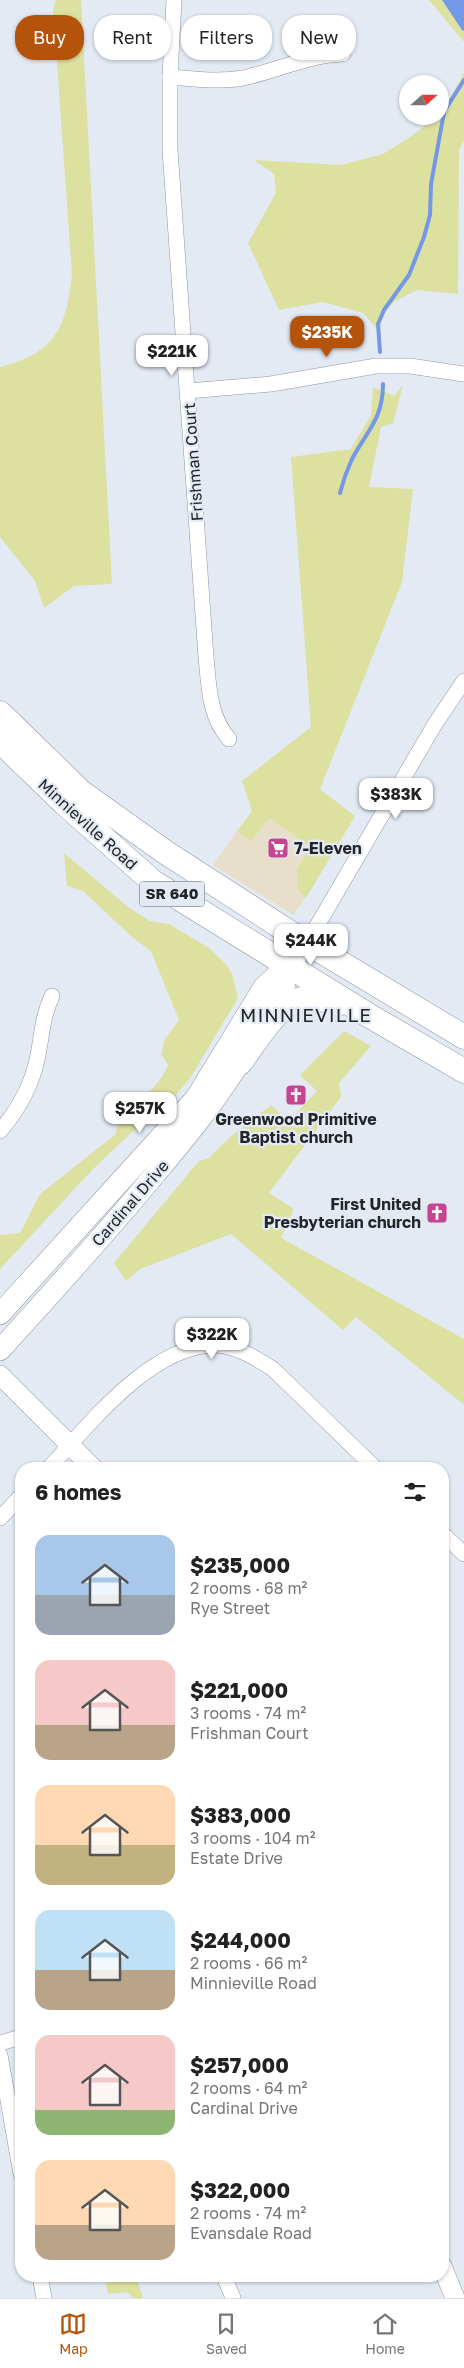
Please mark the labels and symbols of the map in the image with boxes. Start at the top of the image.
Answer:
north arrow [399,75,449,125]
pin: $235K [292,316,362,358]
pin: $221K [137,334,207,377]
street label: Frishman Court [179,402,207,522]
street label: Minnieville Road [34,774,142,874]
pin: $383K [361,778,431,820]
supermarket icon: 7-Eleven [266,836,290,860]
place label: 7-Eleven [294,838,362,858]
road number: SR 640 [140,882,204,906]
pin: $244K [276,924,346,966]
district label: MINNIEVILLE [240,1003,372,1026]
church icon: Greenwood Primitive Baptist church [284,1083,308,1107]
pin: $257K [105,1092,175,1134]
place label: Greenwood Primitive Baptist church [215,1109,377,1147]
street label: Cardinal Drive [87,1156,173,1250]
place label: First United Presbyterian church [264,1194,421,1232]
church icon: First United Presbyterian church [425,1201,449,1225]
pin: $322K [177,1318,247,1360]

